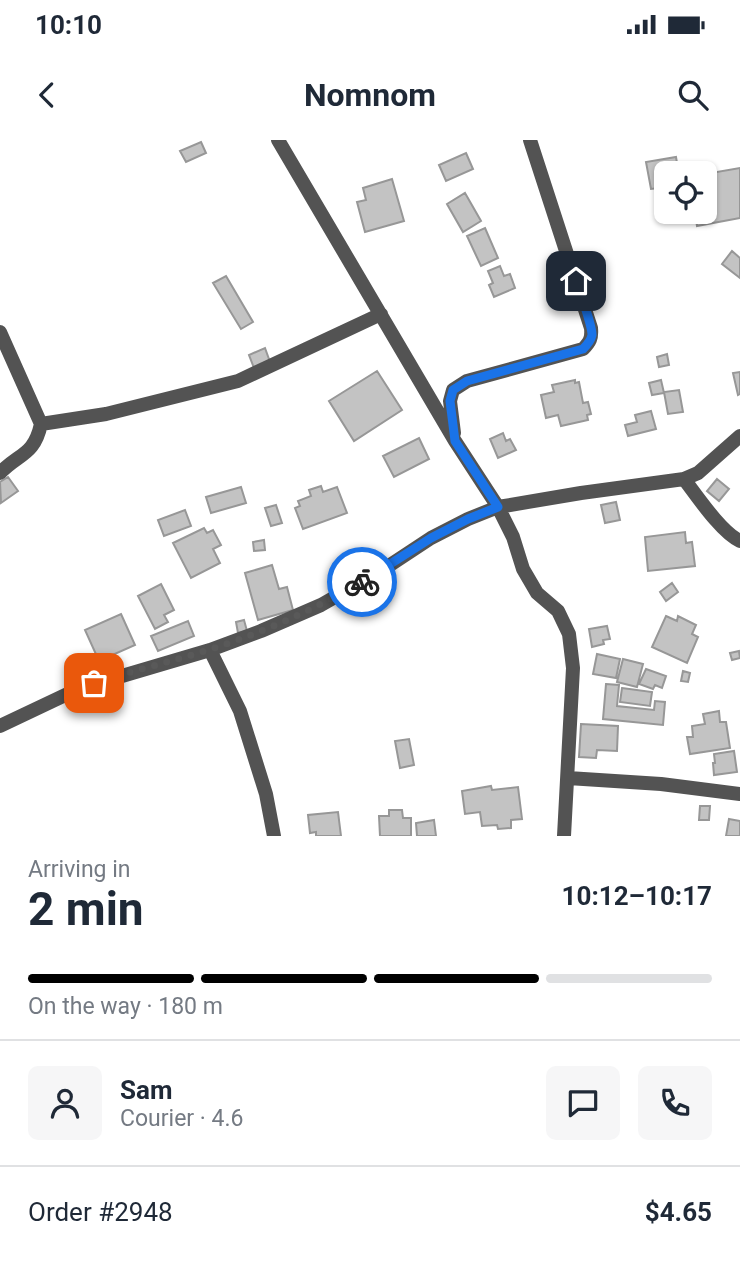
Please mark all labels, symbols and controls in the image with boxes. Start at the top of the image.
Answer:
text: 10:10 [35,10,102,40]
icon: back [28,76,66,114]
text: Nomnom [304,76,436,114]
icon: search [674,76,712,114]
map controls [654,161,717,224]
button: locate [654,161,717,224]
pin [546,251,606,311]
icon: home [557,262,595,300]
courier [327,547,397,617]
icon: bike [343,563,381,601]
pin [64,653,124,713]
icon: bag [75,664,113,702]
text: Arriving in [28,856,131,883]
text: 10:12–10:17 [562,881,712,911]
text: 2 min [28,882,144,936]
text: On the way · 180 m [28,993,223,1020]
button: person [28,1066,102,1140]
button: chat [546,1066,620,1140]
button: phone [638,1066,712,1140]
text: Sam [120,1075,172,1105]
text: Courier · 4.6 [120,1105,243,1132]
text: Order #2948 [28,1197,173,1227]
text: $4.65 [645,1197,712,1227]

